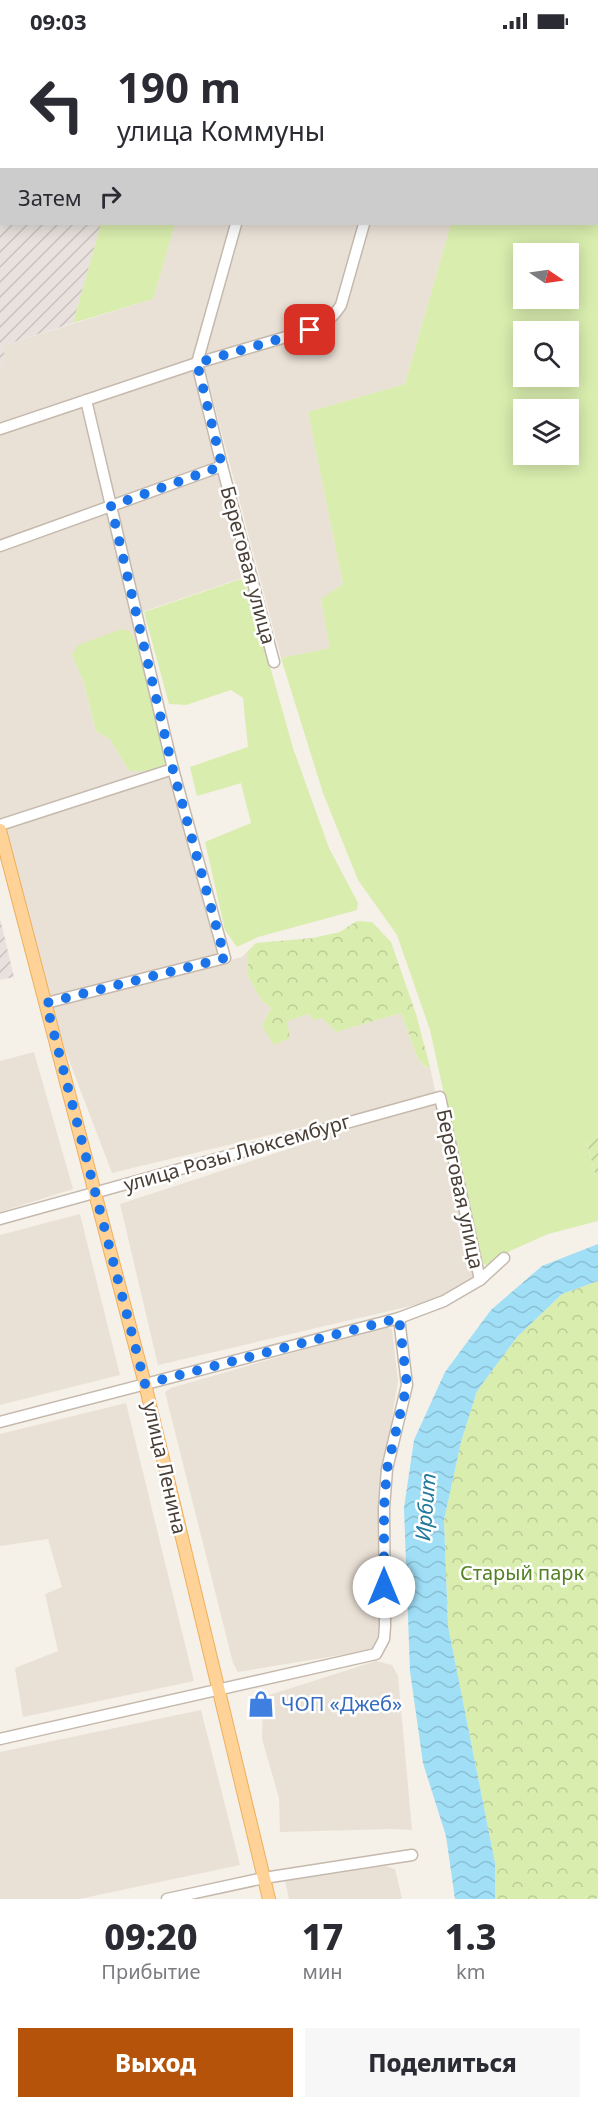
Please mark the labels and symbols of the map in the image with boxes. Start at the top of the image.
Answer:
north arrow [513,243,579,309]
pin [284,304,335,355]
street label: Береговая улица [214,483,283,647]
street label: Береговая улица [430,1106,491,1271]
street label: улица Розы Люксембург [120,1107,353,1198]
street label: улица Ленина [137,1399,194,1537]
water label: Ирбит [408,1472,442,1542]
position arrow [352,1555,416,1619]
park label: Старый парк [460,1559,584,1586]
shop icon: ЧОП «Джеб» [246,1689,276,1719]
place label: ЧОП «Джеб» [281,1690,402,1717]

